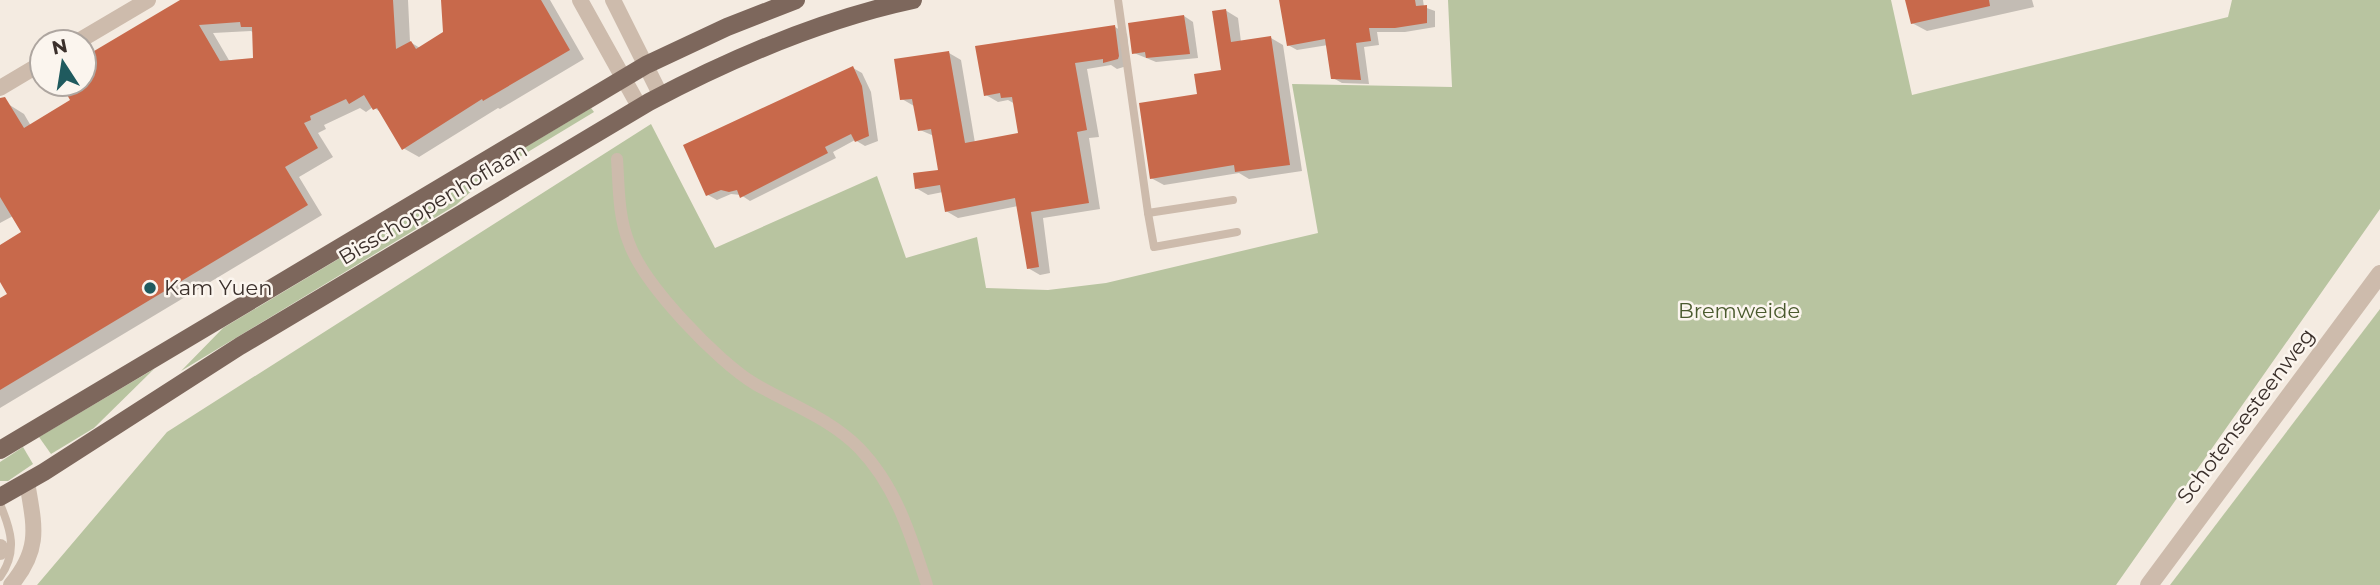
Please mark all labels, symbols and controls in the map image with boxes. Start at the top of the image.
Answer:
north arrow [28,28,98,98]
text: N [50,34,69,60]
street label: Bisschoppenhoflaan [334,137,532,270]
place label: Kam Yuen [164,275,272,300]
marker: Kam Yuen [142,280,158,296]
park label: Bremweide [1678,298,1800,323]
street label: Schotensesteenweg [2172,323,2320,508]

